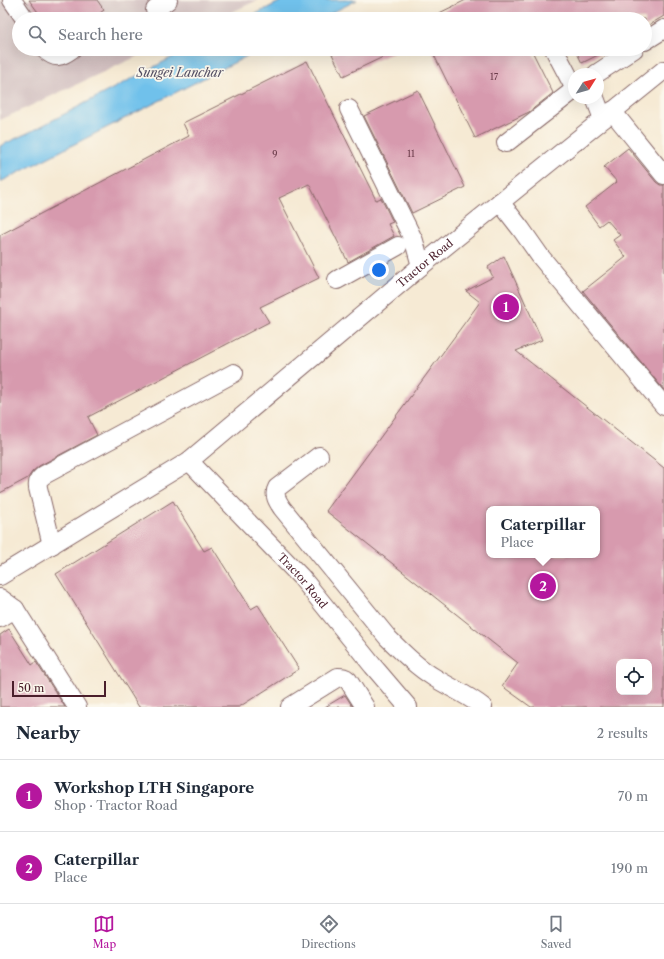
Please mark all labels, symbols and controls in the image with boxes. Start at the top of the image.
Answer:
search box [12,12,652,56]
icon: search [26,23,48,45]
text: Search here [58,25,143,44]
water label: Sungei Lanchar [136,65,225,80]
north arrow [568,68,604,104]
house number: 17 [490,71,499,82]
house number: 9 [272,148,278,159]
house number: 11 [407,148,415,159]
street label: Tractor Road [394,236,456,291]
your location [369,260,389,280]
pin: 1 [493,292,519,322]
popup [486,506,600,558]
text: Caterpillar [500,515,586,534]
text: Place [500,534,534,550]
street label: Tractor Road [275,550,331,611]
pin: 2 [530,571,556,601]
map controls [616,659,652,695]
button: locate [616,659,652,695]
scale bar [12,679,106,698]
text: 50 m [18,681,44,695]
text: Nearby [16,723,80,743]
text: 2 results [597,725,648,741]
text: Workshop LTH Singapore [54,778,254,797]
text: 1 [26,788,32,804]
text: 70 m [618,788,648,804]
text: Shop · Tractor Road [54,797,178,813]
text: Caterpillar [54,850,139,869]
text: 2 [25,860,33,876]
text: 190 m [611,860,648,876]
text: Place [54,869,87,885]
tab: Map [93,913,116,951]
tab: Directions [301,913,356,951]
tab: Saved [541,913,571,951]

